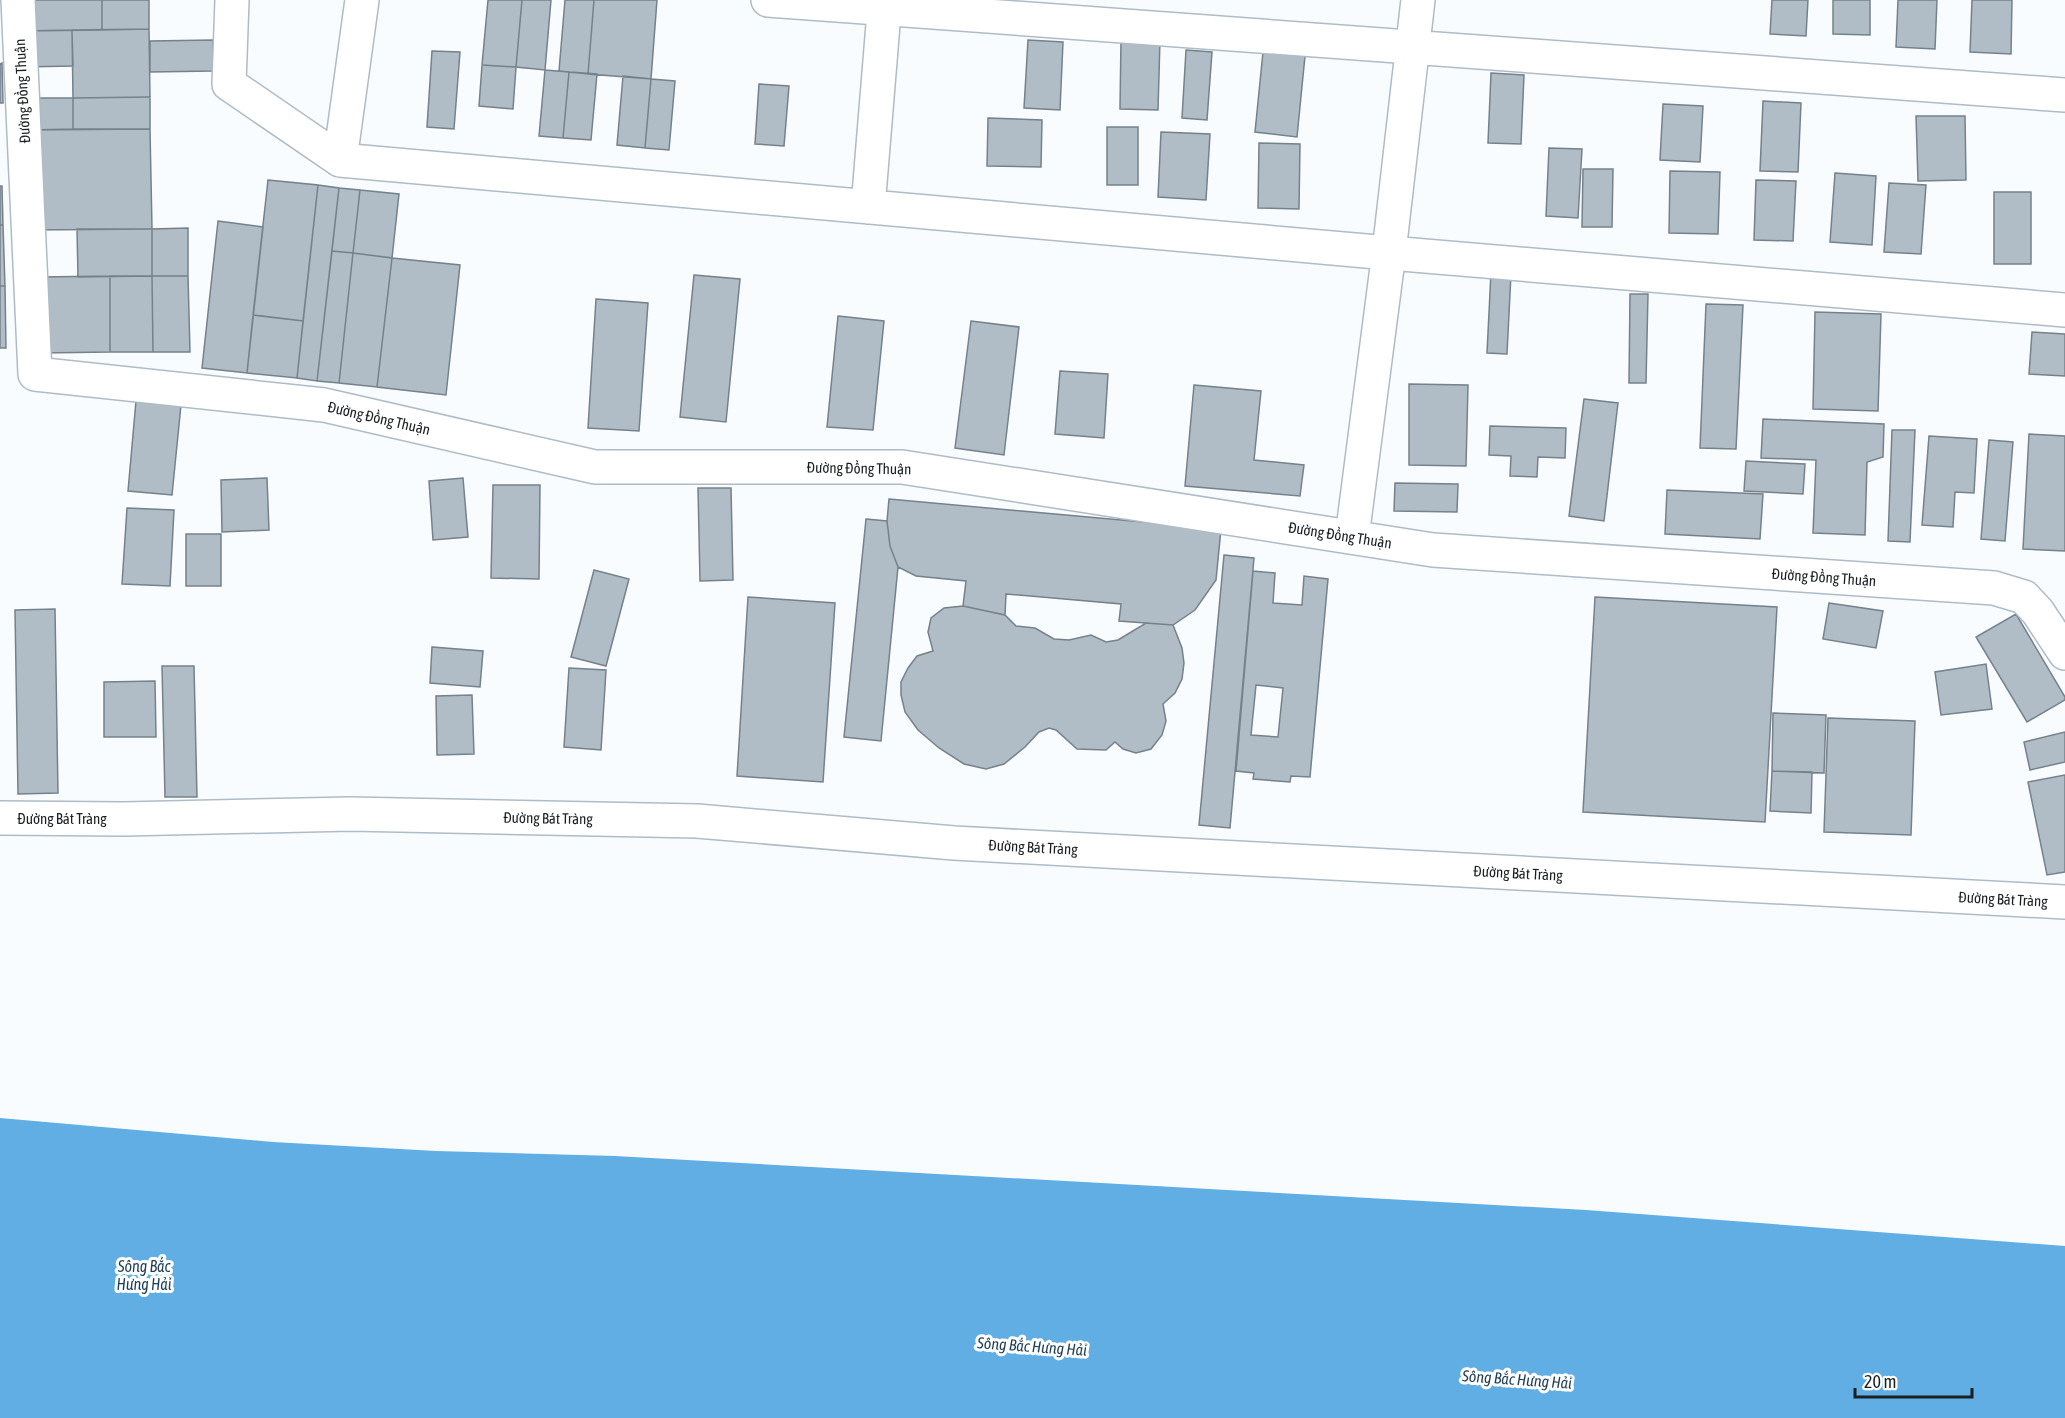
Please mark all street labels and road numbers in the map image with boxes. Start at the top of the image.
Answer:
street label: Đường Đồng Thuận [11,38,33,144]
street label: Đường Đồng Thuận [326,398,432,438]
street label: Đường Đồng Thuận [806,459,912,477]
street label: Đường Đồng Thuận [1287,518,1393,552]
street label: Đường Đồng Thuận [1771,565,1877,589]
street label: Đường Bát Tràng [503,809,593,827]
street label: Đường Bát Tràng [17,810,107,827]
street label: Đường Bát Tràng [988,836,1079,858]
street label: Đường Bát Tràng [1473,862,1564,884]
street label: Đường Bát Tràng [1958,888,2049,910]

